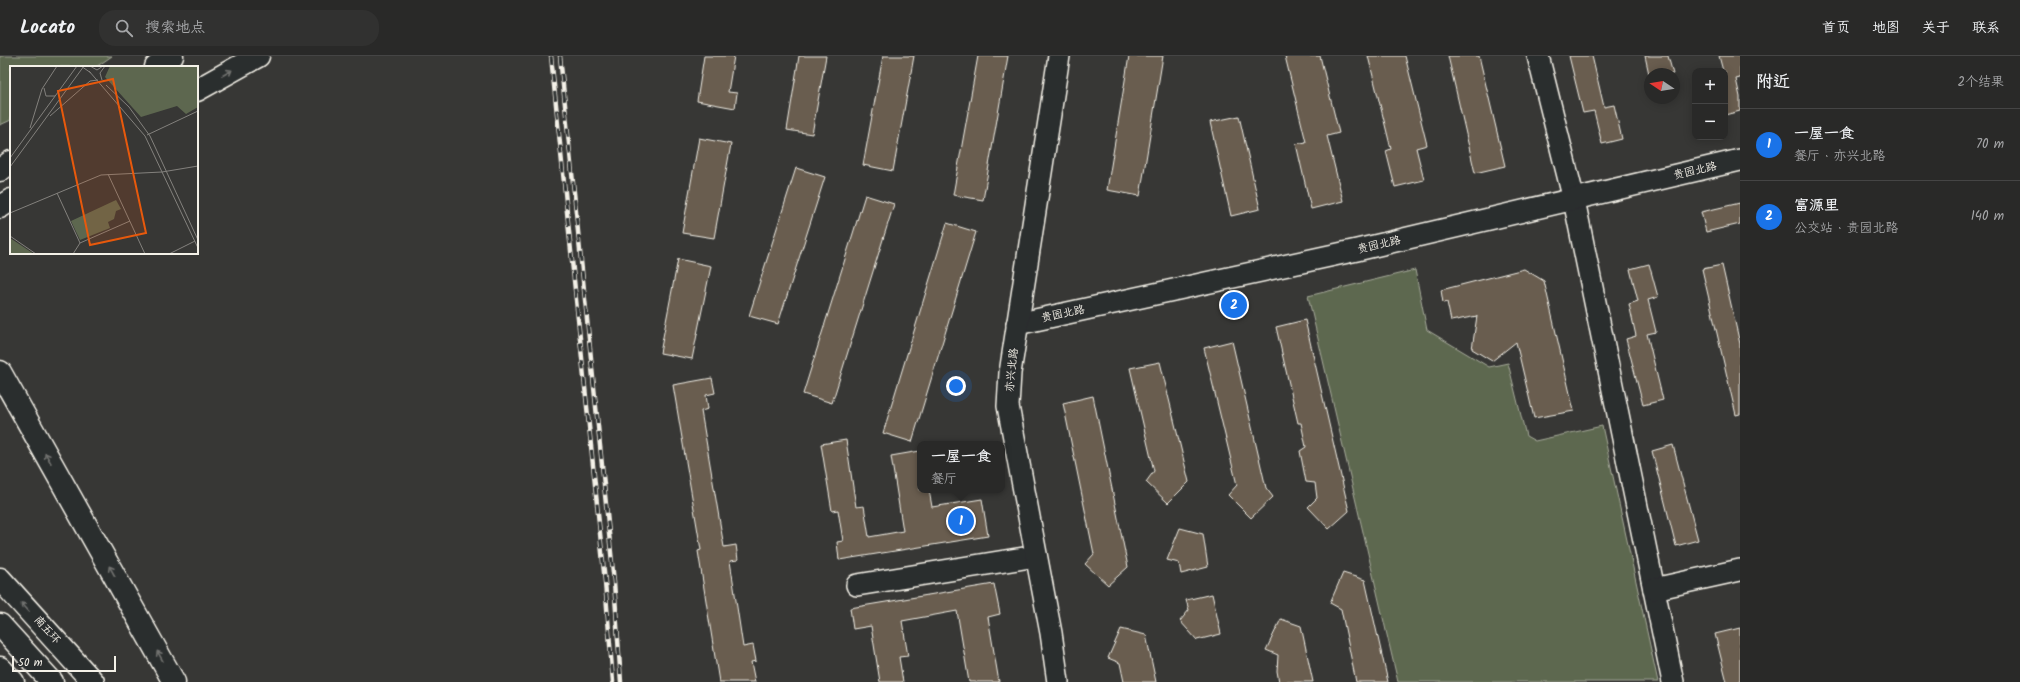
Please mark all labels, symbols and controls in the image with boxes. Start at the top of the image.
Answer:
search box [99,10,379,46]
text: Locato [20,13,75,43]
text: 搜索地点 [145,16,205,40]
icon: search [113,17,135,39]
text: 首页 [1822,17,1850,39]
text: 地图 [1872,17,1900,39]
text: 关于 [1922,17,1950,39]
text: 联系 [1972,17,2000,39]
inset map [10,66,198,254]
north arrow [1644,68,1680,104]
map controls [1692,68,1728,140]
button: + [1692,68,1728,104]
one-way arrow [221,69,233,77]
text: 附近 [1756,69,1790,96]
text: 2个结果 [1957,72,2004,93]
button: − [1692,104,1728,140]
text: 一屋一食 [1794,122,1854,146]
text: 1 [1767,134,1771,155]
text: 70 m [1976,134,2004,155]
text: 餐厅 · 亦兴北路 [1794,146,1886,167]
street label: 贵园北路 [1672,157,1718,185]
text: 富源里 [1794,194,1839,218]
text: 2 [1765,206,1773,227]
text: 140 m [1971,206,2004,227]
text: 公交站 · 贵园北路 [1794,218,1899,239]
street label: 贵园北路 [1356,231,1402,259]
pin: 2 [1221,290,1247,320]
street label: 贵园北路 [1040,301,1086,327]
street label: 亦兴北路 [1001,347,1023,393]
your location [946,376,966,396]
popup [917,441,1005,493]
text: 一屋一食 [931,445,991,469]
one-way arrow [44,452,52,464]
text: 餐厅 [931,469,957,490]
pin: 1 [948,506,974,536]
one-way arrow [108,565,116,577]
one-way arrow [21,601,30,612]
street label: 南五环 [29,612,65,648]
one-way arrow [155,650,163,662]
scale bar [12,654,116,673]
text: 50 m [18,654,43,672]

